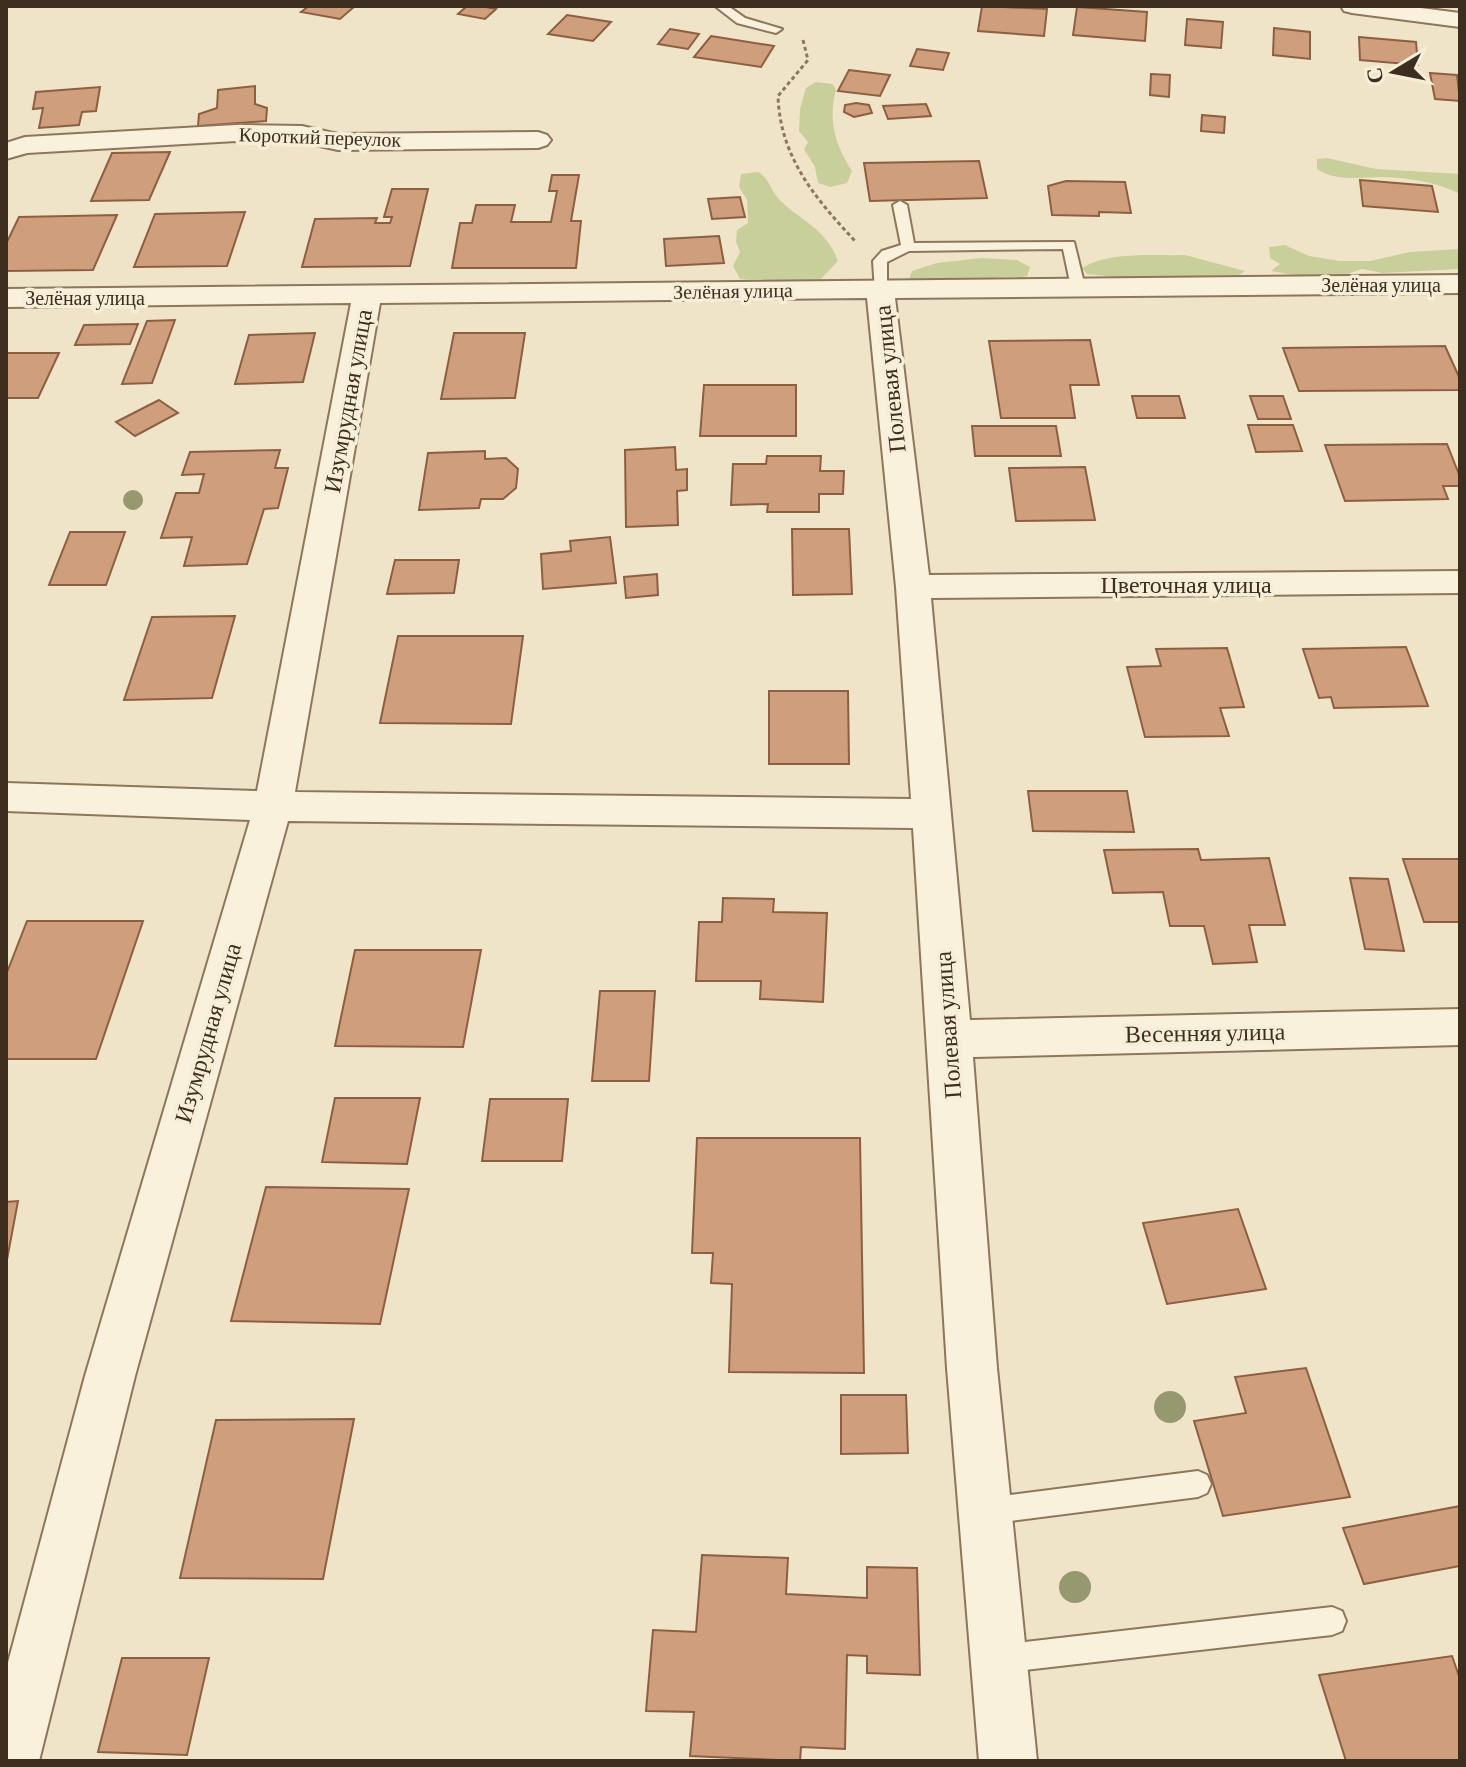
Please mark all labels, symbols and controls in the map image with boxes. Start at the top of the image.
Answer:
north arrow [1354,32,1434,112]
text: С [1361,65,1388,85]
street label: Короткий переулок [238,123,402,152]
street label: Зелёная улица [1321,274,1441,297]
street label: Зелёная улица [673,279,793,304]
street label: Зелёная улица [25,287,145,310]
street label: Полевая улица [868,304,911,454]
street label: Изумрудная улица [318,307,377,495]
street label: Цветочная улица [1100,571,1272,598]
street label: Изумрудная улица [169,939,246,1126]
street label: Полевая улица [929,950,966,1100]
street label: Весенняя улица [1125,1018,1286,1047]

